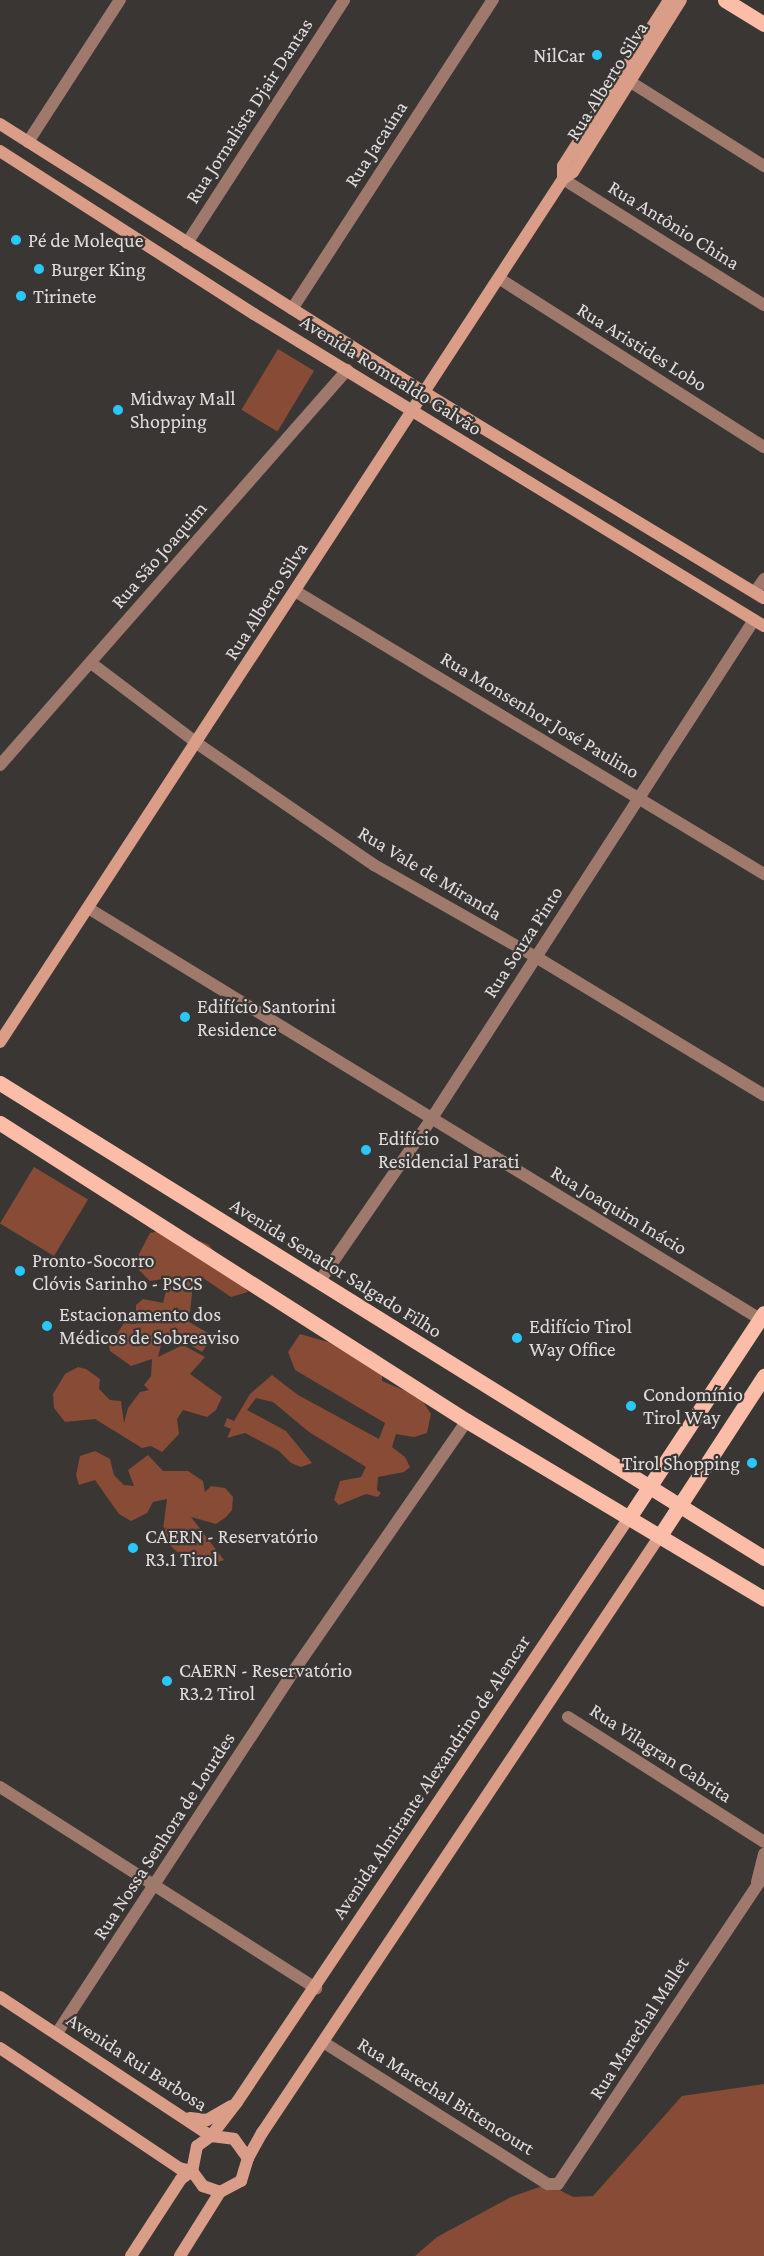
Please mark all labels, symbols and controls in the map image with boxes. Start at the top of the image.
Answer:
street label: Rua Jornalista Djair Dantas [180,14,318,208]
street label: Rua Alberto Silva [561,17,653,145]
place label: NilCar [533,43,585,67]
marker: NilCar [590,48,604,62]
street label: Rua Jacaúna [339,96,413,192]
street label: Rua Antônio China [604,175,744,275]
place label: Pé de Moleque [28,228,143,252]
marker: Pé de Moleque [9,233,23,247]
place label: Burger King [51,257,146,281]
marker: Burger King [32,262,46,276]
place label: Tirinete [33,284,96,308]
marker: Tirinete [14,289,28,303]
street label: Rua Aristides Lobo [573,297,711,397]
street label: Avenida Romualdo Galvão [296,309,486,441]
place label: Midway Mall Shopping [130,386,235,433]
marker: Midway Mall Shopping [111,403,125,417]
street label: Rua São Joaquim [106,497,212,613]
street label: Rua Alberto Silva [219,538,313,664]
street label: Rua Monsenhor José Paulino [436,646,644,784]
street label: Rua Vale de Miranda [354,821,506,925]
street label: Rua Souza Pinto [478,882,568,1002]
place label: Edifício Santorini Residence [197,994,336,1041]
marker: Edifício Santorini Residence [178,1010,192,1024]
place label: Edifício Residencial Parati [378,1126,519,1173]
marker: Edifício Residencial Parati [359,1143,373,1157]
street label: Rua Joaquim Inácio [546,1160,692,1260]
street label: Avenida Senador Salgado Filho [226,1193,446,1343]
place label: Pronto-Socorro Clóvis Sarinho - PSCS [32,1248,203,1295]
marker: Pronto-Socorro Clóvis Sarinho - PSCS [13,1264,27,1278]
place label: Estacionamento dos Médicos de Sobreaviso [59,1302,239,1349]
place label: Edifício Tirol Way Office [529,1314,632,1361]
marker: Estacionamento dos Médicos de Sobreaviso [40,1319,54,1333]
marker: Edifício Tirol Way Office [510,1331,524,1345]
place label: Condomínio Tirol Way [643,1382,743,1429]
marker: Condomínio Tirol Way [624,1399,638,1413]
place label: Tirol Shopping [622,1451,740,1475]
marker: Tirol Shopping [745,1456,759,1470]
place label: CAERN - Reservatório R3.1 Tirol [145,1524,318,1571]
marker: CAERN - Reservatório R3.1 Tirol [126,1541,140,1555]
street label: Avenida Almirante Alexandrino de Alencar [327,1630,535,1924]
place label: CAERN - Reservatório R3.2 Tirol [179,1658,352,1705]
marker: CAERN - Reservatório R3.2 Tirol [160,1674,174,1688]
street label: Rua Vilagran Cabrita [585,1698,737,1808]
street label: Rua Nossa Senhora de Lourdes [88,1728,240,1944]
street label: Rua Marechal Mallet [584,1952,694,2104]
street label: Avenida Rui Barbosa [62,2007,212,2117]
street label: Rua Marechal Bittencourt [353,2032,539,2160]

